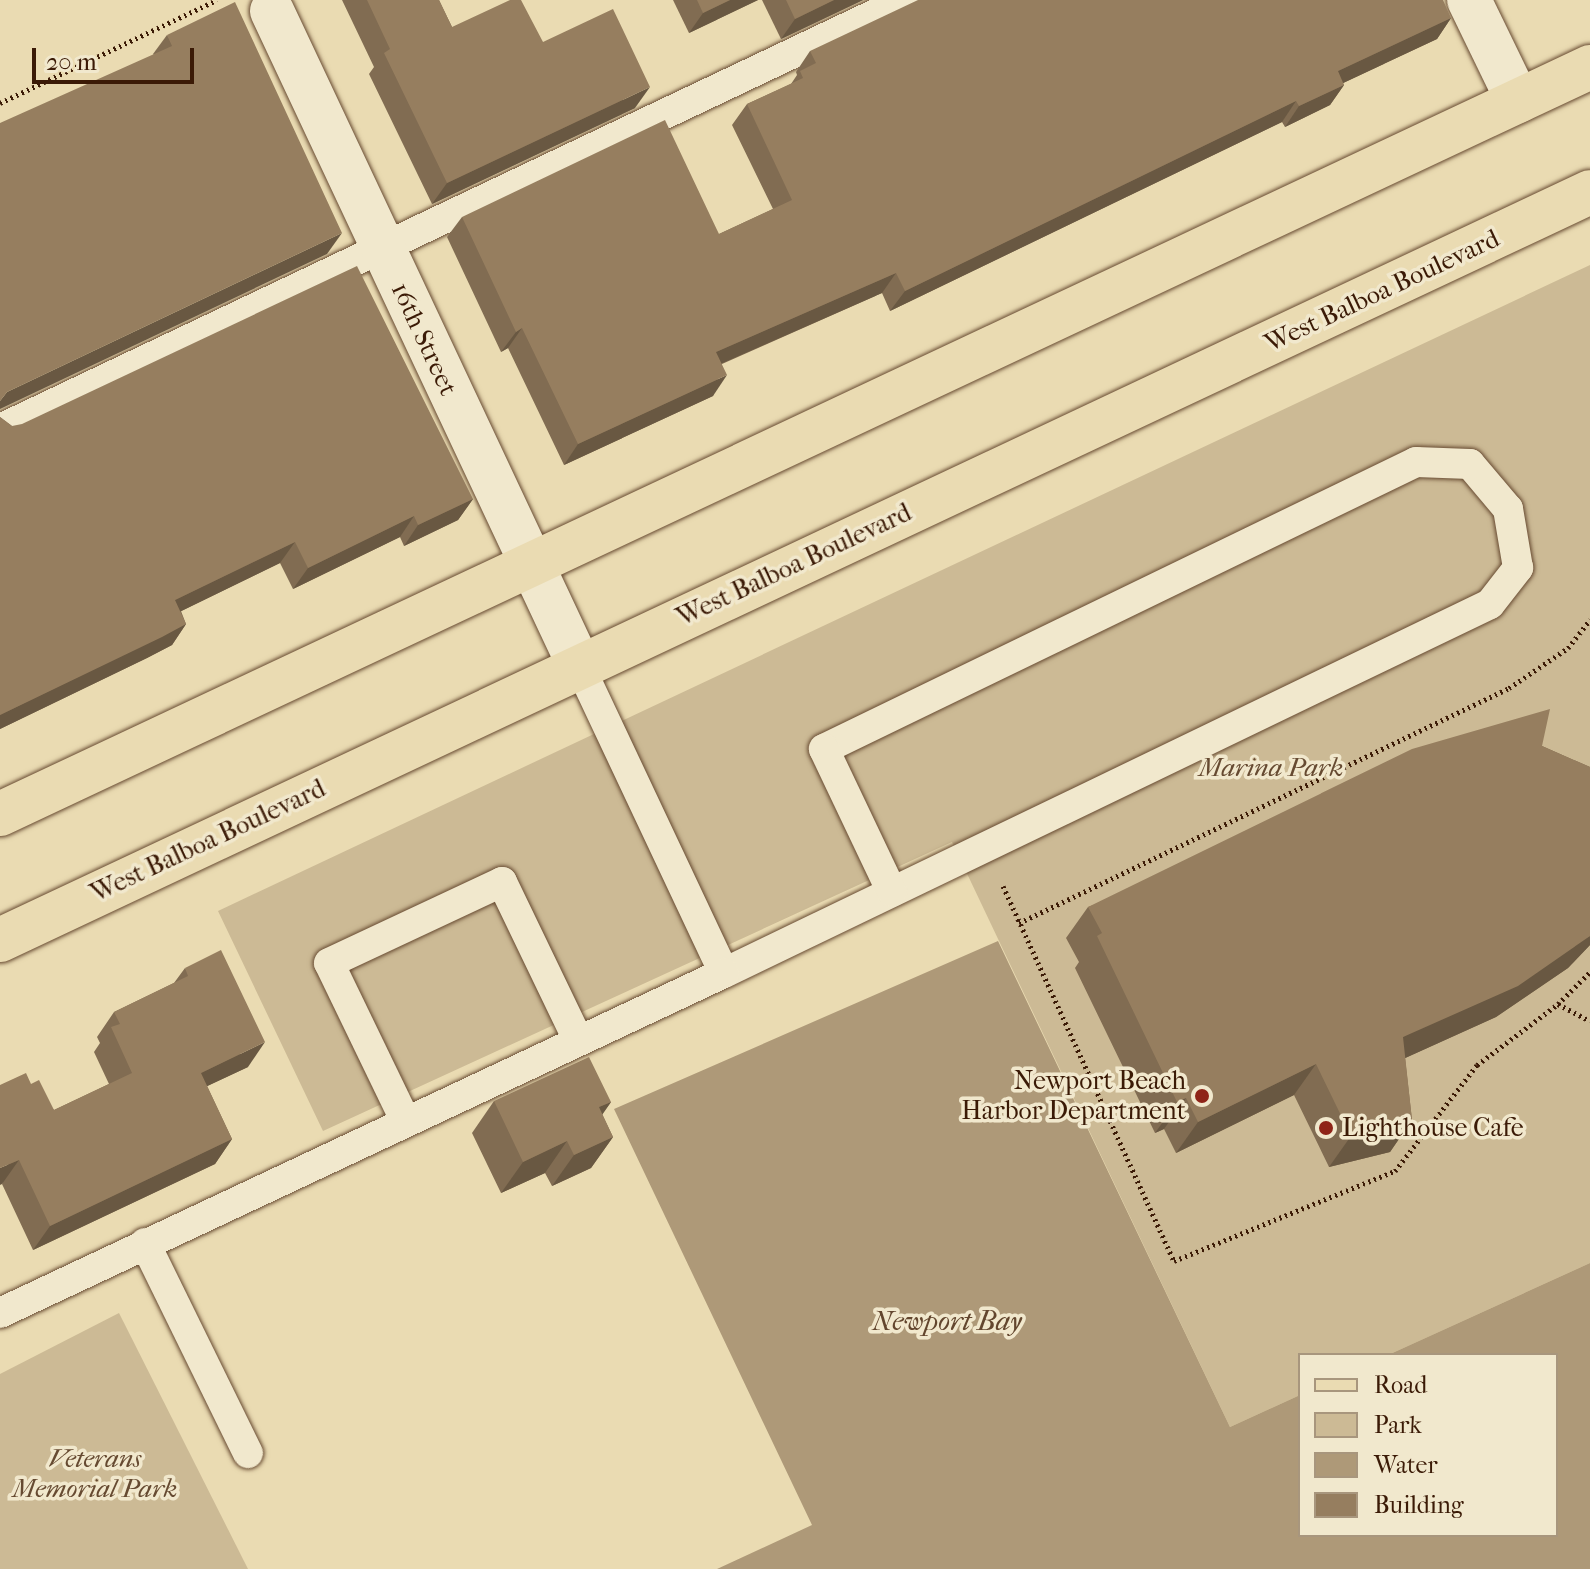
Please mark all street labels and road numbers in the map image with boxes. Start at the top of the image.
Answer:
street label: West Balboa Boulevard [1260,223,1504,359]
street label: 16th Street [384,277,464,401]
street label: West Balboa Boulevard [672,497,916,633]
street label: West Balboa Boulevard [86,773,330,909]

